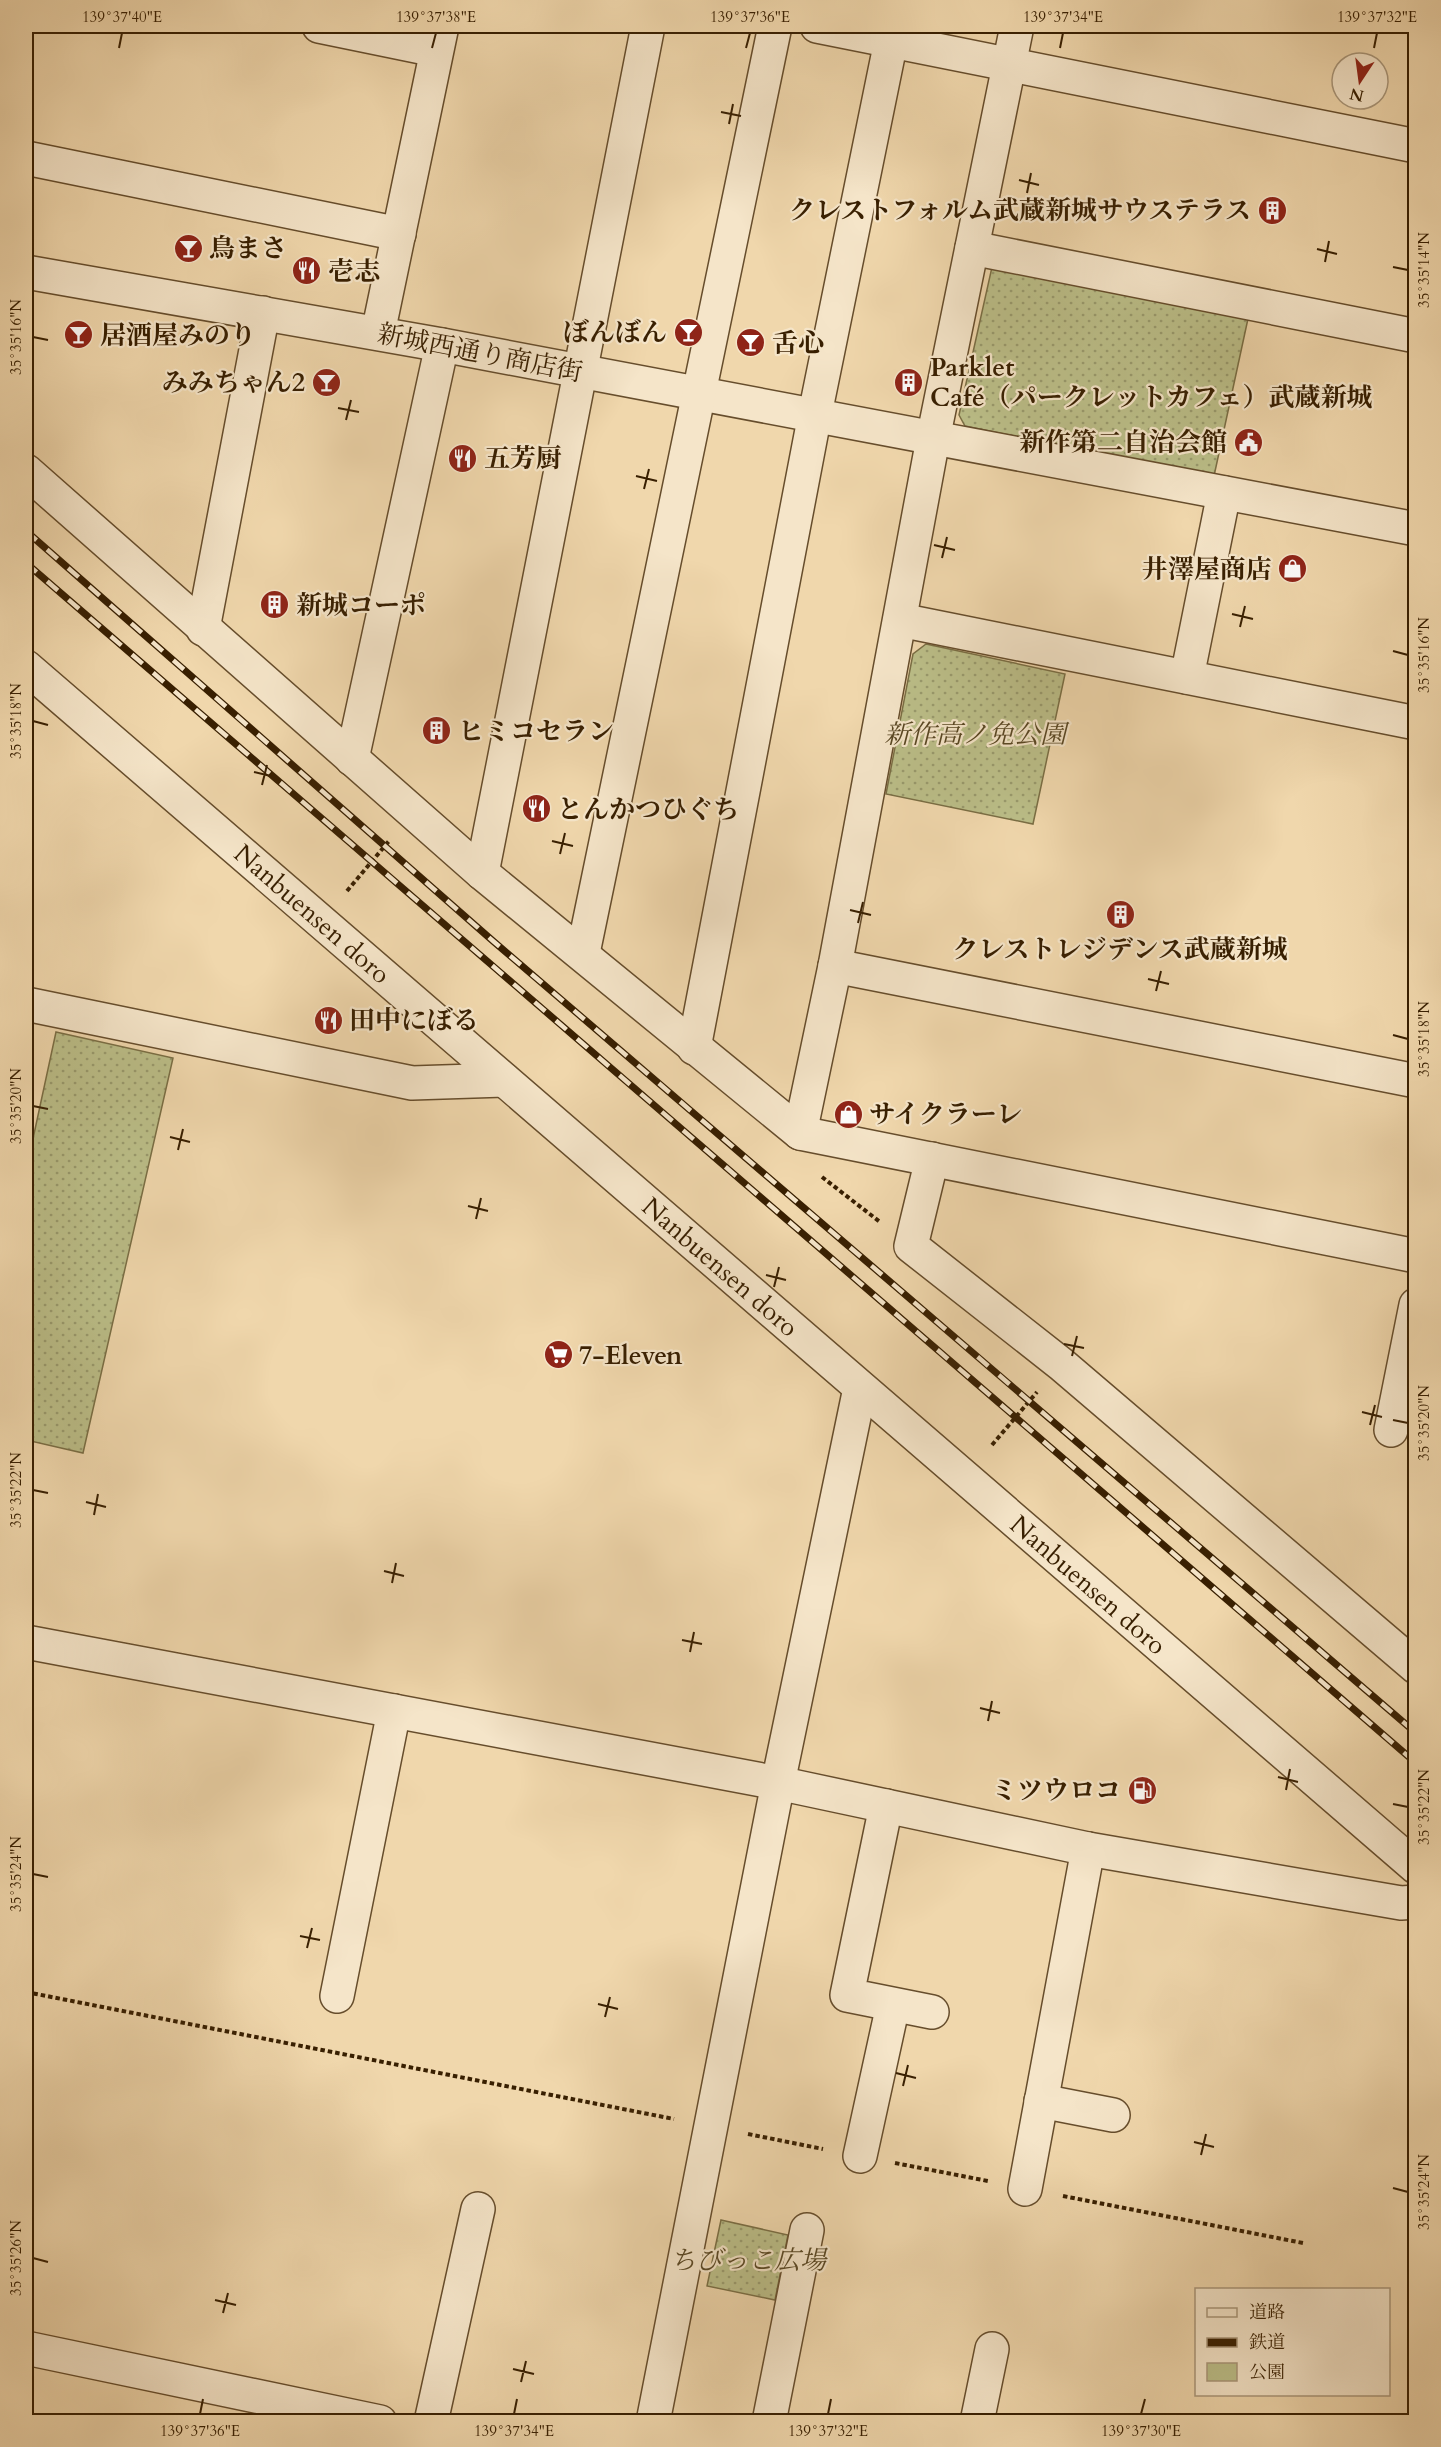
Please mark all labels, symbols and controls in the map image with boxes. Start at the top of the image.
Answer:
text: 139°37'40"E [82,7,162,27]
text: 139°37'38"E [396,7,476,27]
text: 139°37'36"E [710,7,790,27]
text: 139°37'34"E [1023,7,1103,27]
text: 139°37'32"E [1337,7,1417,27]
north arrow [1330,51,1390,111]
text: N [1348,82,1366,107]
place label: クレストフォルム武蔵新城サウステラス [789,193,1251,228]
building icon: クレストフォルム武蔵新城サウステラス [1256,194,1288,226]
place label: 鳥まさ [209,231,287,266]
bar icon: 鳥まさ [172,232,204,264]
text: 35°35'14"N [1414,232,1434,308]
place label: 壱志 [328,254,380,289]
restaurant icon: 壱志 [291,255,323,287]
text: 35°35'16"N [6,299,26,375]
place label: ぼんぼん [563,315,667,350]
street label: 新城西通り商店街 [375,316,585,390]
bar icon: ぼんぼん [672,316,704,348]
place label: 居酒屋みのり [100,318,256,353]
bar icon: 居酒屋みのり [63,319,95,351]
place label: 舌心 [772,326,824,361]
bar icon: 舌心 [735,327,767,359]
place label: Parklet Café（パークレットカフェ）武蔵新城 [930,350,1373,415]
place label: みみちゃん2 [162,365,305,400]
bar icon: みみちゃん2 [310,366,342,398]
building icon: Parklet Café（パークレットカフェ）武蔵新城 [893,366,925,398]
place label: 新作第二自治会館 [1019,425,1227,460]
public building icon: 新作第二自治会館 [1232,426,1264,458]
place label: 五芳厨 [484,441,562,476]
restaurant icon: 五芳厨 [447,442,479,474]
place label: 井澤屋商店 [1142,552,1272,587]
shop icon: 井澤屋商店 [1277,553,1309,585]
place label: 新城コーポ [296,588,426,623]
building icon: 新城コーポ [259,589,291,621]
text: 35°35'16"N [1414,617,1434,693]
text: 35°35'18"N [6,683,26,759]
place label: ヒミコセラン [458,714,614,749]
building icon: ヒミコセラン [421,715,453,747]
park label: 新作高ノ免公園 [884,717,1070,752]
place label: とんかつひぐち [557,792,739,827]
restaurant icon: とんかつひぐち [520,793,552,825]
street label: Nanbuensen doro [226,836,398,992]
building icon: クレストレジデンス武蔵新城 [1104,899,1136,931]
place label: クレストレジデンス武蔵新城 [952,932,1288,967]
text: 35°35'18"N [1414,1001,1434,1077]
place label: 田中にぼる [349,1003,479,1038]
restaurant icon: 田中にぼる [312,1004,344,1036]
text: 35°35'20"N [6,1068,26,1144]
place label: サイクラーレ [869,1097,1022,1132]
shop icon: サイクラーレ [832,1098,864,1130]
street label: Nanbuensen doro [634,1189,806,1345]
place label: 7-Eleven [579,1338,683,1373]
supermarket icon: 7-Eleven [542,1339,574,1371]
text: 35°35'20"N [1414,1385,1434,1461]
text: 35°35'22"N [6,1452,26,1528]
street label: Nanbuensen doro [1002,1507,1174,1663]
text: 35°35'22"N [1414,1769,1434,1845]
place label: ミツウロコ [991,1773,1121,1808]
fuel station icon: ミツウロコ [1126,1774,1158,1806]
text: 35°35'24"N [6,1836,26,1912]
text: 35°35'24"N [1414,2154,1434,2230]
text: 35°35'26"N [6,2220,26,2296]
park label: ちびっこ広場 [670,2243,828,2278]
legend [1195,2288,1390,2396]
text: 道路 [1249,2300,1285,2325]
text: 鉄道 [1249,2330,1285,2355]
text: 公園 [1249,2360,1285,2385]
text: 139°37'36"E [160,2421,240,2441]
text: 139°37'34"E [474,2421,554,2441]
text: 139°37'32"E [788,2421,868,2441]
text: 139°37'30"E [1101,2421,1181,2441]

